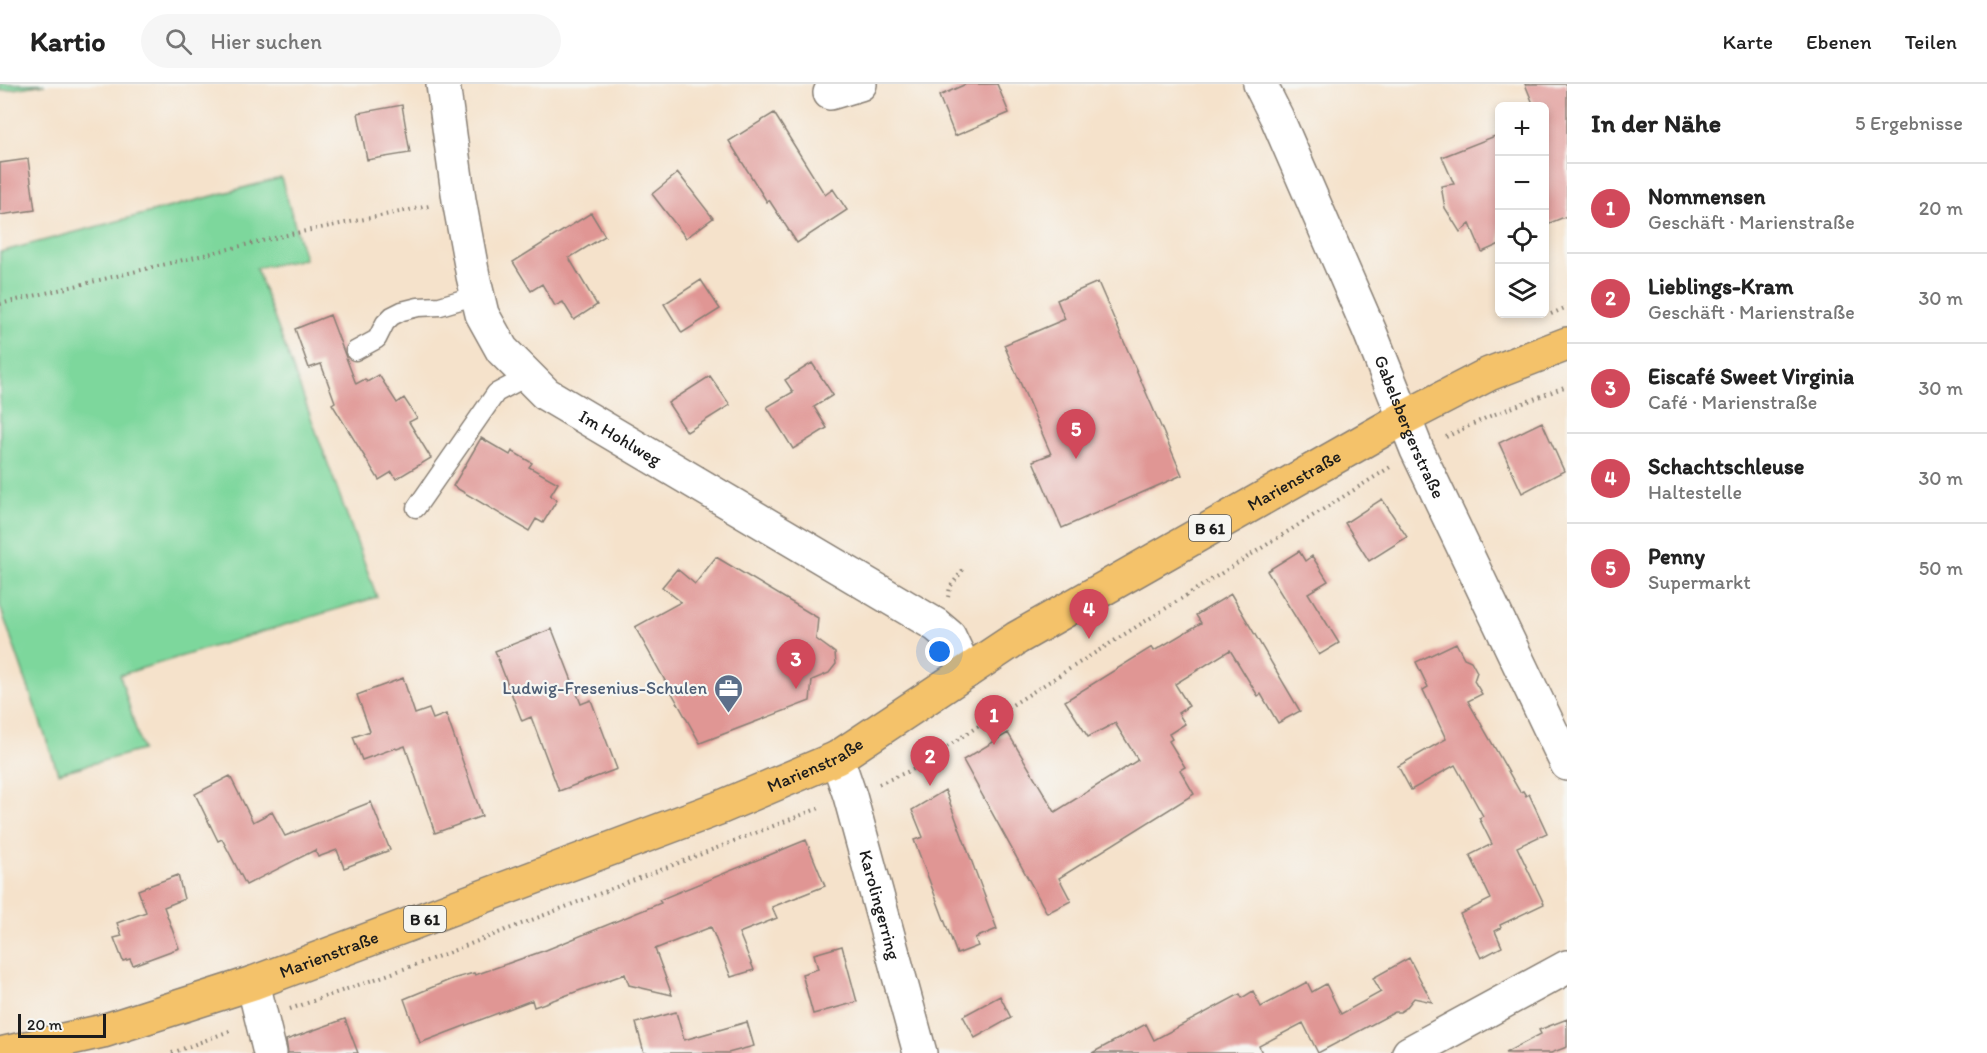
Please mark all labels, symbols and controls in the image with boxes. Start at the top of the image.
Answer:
search box [141,14,561,68]
text: Kartio [30,24,105,58]
icon: search [162,25,195,58]
text: Hier suchen [210,28,322,55]
text: Karte [1723,29,1773,54]
text: Ebenen [1806,29,1872,54]
text: Teilen [1905,29,1957,54]
map controls [1495,102,1549,318]
button: + [1495,102,1549,156]
text: In der Nähe [1591,107,1721,139]
text: 5 Ergebnisse [1855,111,1963,135]
button: − [1495,156,1549,210]
text: Nommensen [1648,183,1765,210]
text: 1 [1606,196,1615,220]
text: 20 m [1919,196,1963,220]
button: locate [1495,210,1549,264]
text: Geschäft · Marienstraße [1648,210,1855,234]
button: layers [1495,264,1549,318]
text: Lieblings-Kram [1648,273,1794,300]
text: 2 [1605,286,1616,310]
text: 30 m [1918,286,1963,310]
text: Geschäft · Marienstraße [1648,300,1855,324]
street label: Gabelsbergerstraße [1369,352,1449,502]
text: Eiscafé Sweet Virginia [1648,363,1854,390]
text: 3 [1605,376,1616,400]
text: 30 m [1918,376,1963,400]
text: Café · Marienstraße [1648,390,1817,414]
street label: Im Hohlweg [575,405,666,471]
pin: 5 [1056,410,1096,459]
street label: Marienstraße [1243,445,1345,516]
text: Schachtschleuse [1648,453,1804,480]
text: 4 [1604,466,1617,490]
text: 30 m [1918,466,1963,490]
text: Haltestelle [1648,480,1742,504]
road number: B 61 [1189,515,1231,541]
text: Penny [1648,543,1705,570]
text: 5 [1605,556,1616,580]
text: 50 m [1919,556,1963,580]
text: Supermarkt [1648,570,1751,594]
pin: 4 [1070,590,1108,639]
your location [925,637,954,666]
pin: 3 [776,640,816,689]
office icon: Ludwig-Fresenius-Schulen [712,672,744,714]
place label: Ludwig-Fresenius-Schulen [502,677,707,699]
pin: 1 [974,696,1014,745]
street label: Marienstraße [764,733,867,797]
pin: 2 [910,736,950,786]
street label: Karolingerring [854,848,905,963]
road number: B 61 [404,906,446,932]
street label: Marienstraße [276,926,382,983]
scale bar [18,1011,106,1038]
text: 20 m [27,1015,62,1034]

